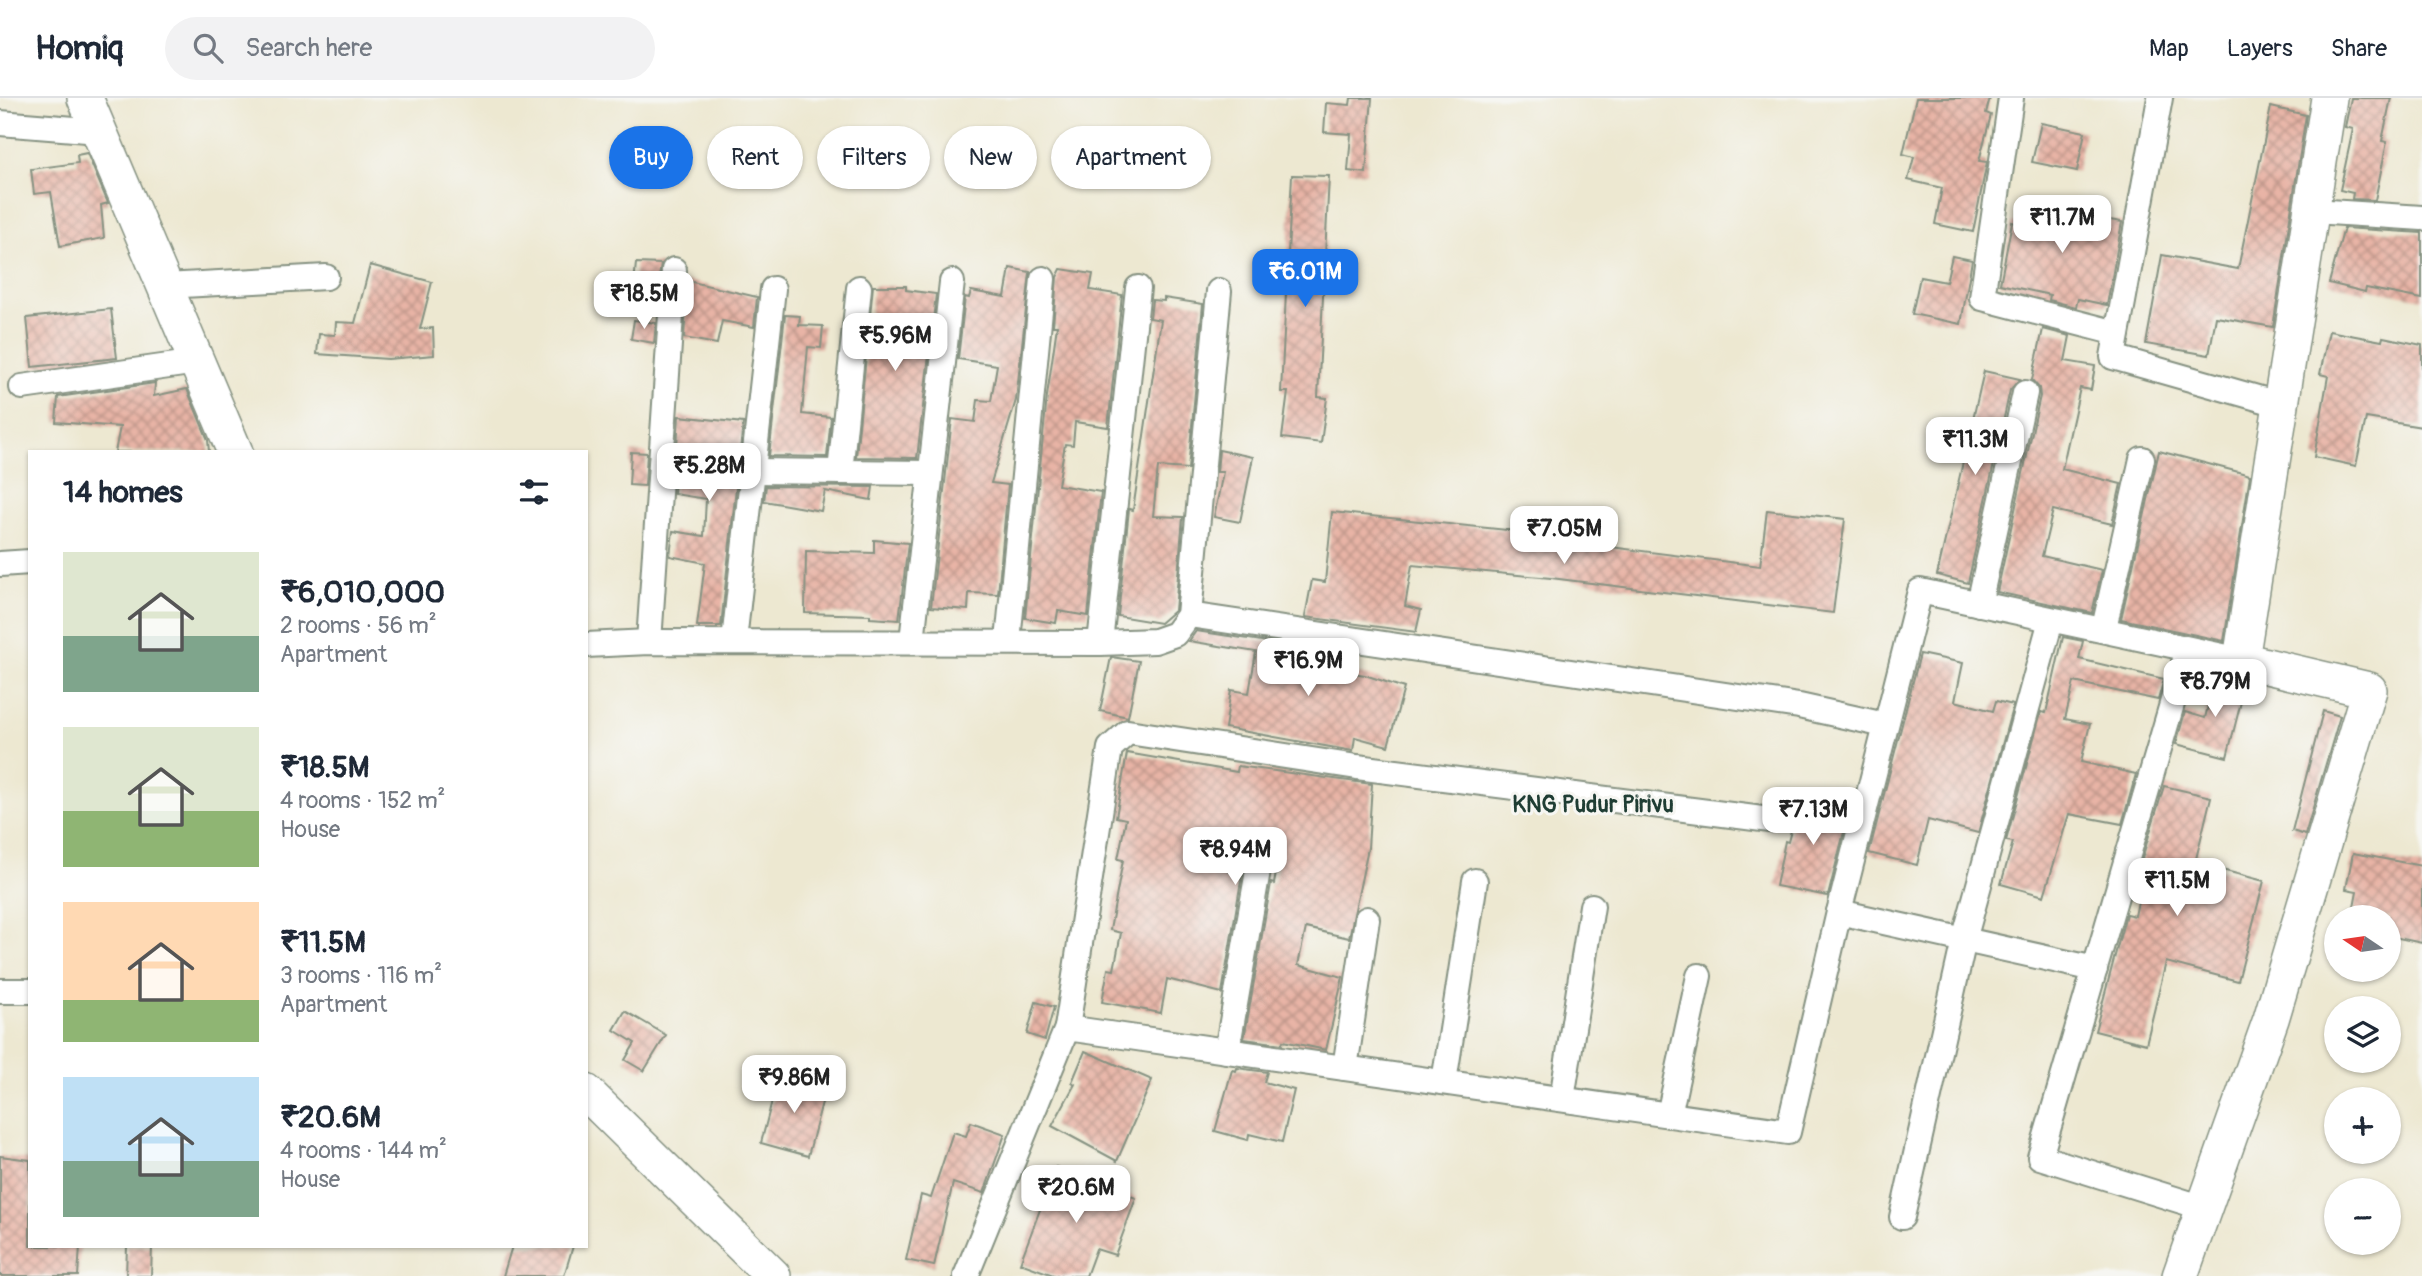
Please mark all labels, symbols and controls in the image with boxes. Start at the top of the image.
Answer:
search box [165,17,655,80]
text: Homiq [35,28,123,69]
icon: search [189,29,227,67]
text: Search here [245,32,372,64]
text: Map [2149,34,2189,63]
text: Layers [2227,34,2293,63]
text: Share [2331,34,2387,63]
chip: Buy [609,126,693,189]
chip: Rent [707,126,803,189]
chip: Filters [817,126,930,189]
chip: New [944,126,1037,189]
chip: Apartment [1051,126,1211,189]
pin: ₹11.7M [2005,195,2119,255]
text: ₹11.7M [2029,203,2095,232]
pin: ₹6.01M [1248,250,1362,309]
text: ₹6.01M [1268,257,1342,286]
pin: ₹18.5M [587,272,701,331]
text: ₹18.5M [610,279,678,308]
pin: ₹5.96M [838,314,952,373]
text: ₹5.96M [858,321,932,350]
pin: ₹11.3M [1918,418,2032,477]
text: ₹11.3M [1942,425,2008,454]
pin: ₹5.28M [652,444,766,503]
text: ₹5.28M [673,451,745,480]
icon: filters [515,473,553,511]
text: 14 homes [63,474,183,511]
pin: ₹7.05M [1507,506,1621,566]
text: ₹7.05M [1526,514,1602,543]
text: ₹6,010,000 [280,574,445,611]
icon: home [119,580,203,664]
text: 2 rooms · 56 m² [280,611,437,640]
pin: ₹16.9M [1251,638,1365,698]
text: Apartment [280,640,387,669]
text: ₹16.9M [1273,646,1343,675]
pin: ₹8.79M [2158,660,2272,719]
text: ₹8.79M [2179,667,2251,696]
text: ₹18.5M [280,749,369,786]
icon: home [119,755,203,839]
text: 4 rooms · 152 m² [280,786,446,815]
pin: ₹7.13M [1756,788,1870,847]
district label: KNG Pudur Pirivu [1512,790,1674,819]
text: ₹7.13M [1778,795,1848,824]
text: House [280,815,340,844]
pin: ₹8.94M [1178,828,1292,887]
text: ₹8.94M [1199,835,1271,864]
pin: ₹11.5M [2120,858,2234,918]
text: ₹11.5M [2144,866,2210,895]
north arrow [2324,905,2401,982]
map controls [2324,905,2401,1255]
text: ₹11.5M [280,924,366,961]
icon: home [119,930,203,1014]
text: 3 rooms · 116 m² [280,961,442,990]
text: Apartment [280,990,387,1019]
button: layers [2324,996,2401,1073]
pin: ₹9.86M [737,1056,851,1115]
text: ₹9.86M [758,1063,830,1092]
button: + [2324,1087,2401,1164]
text: ₹20.6M [280,1099,381,1136]
icon: home [119,1105,203,1189]
text: 4 rooms · 144 m² [280,1136,447,1165]
text: House [280,1165,340,1194]
pin: ₹20.6M [1019,1166,1133,1225]
text: ₹20.6M [1037,1173,1115,1202]
button: − [2324,1178,2401,1255]

